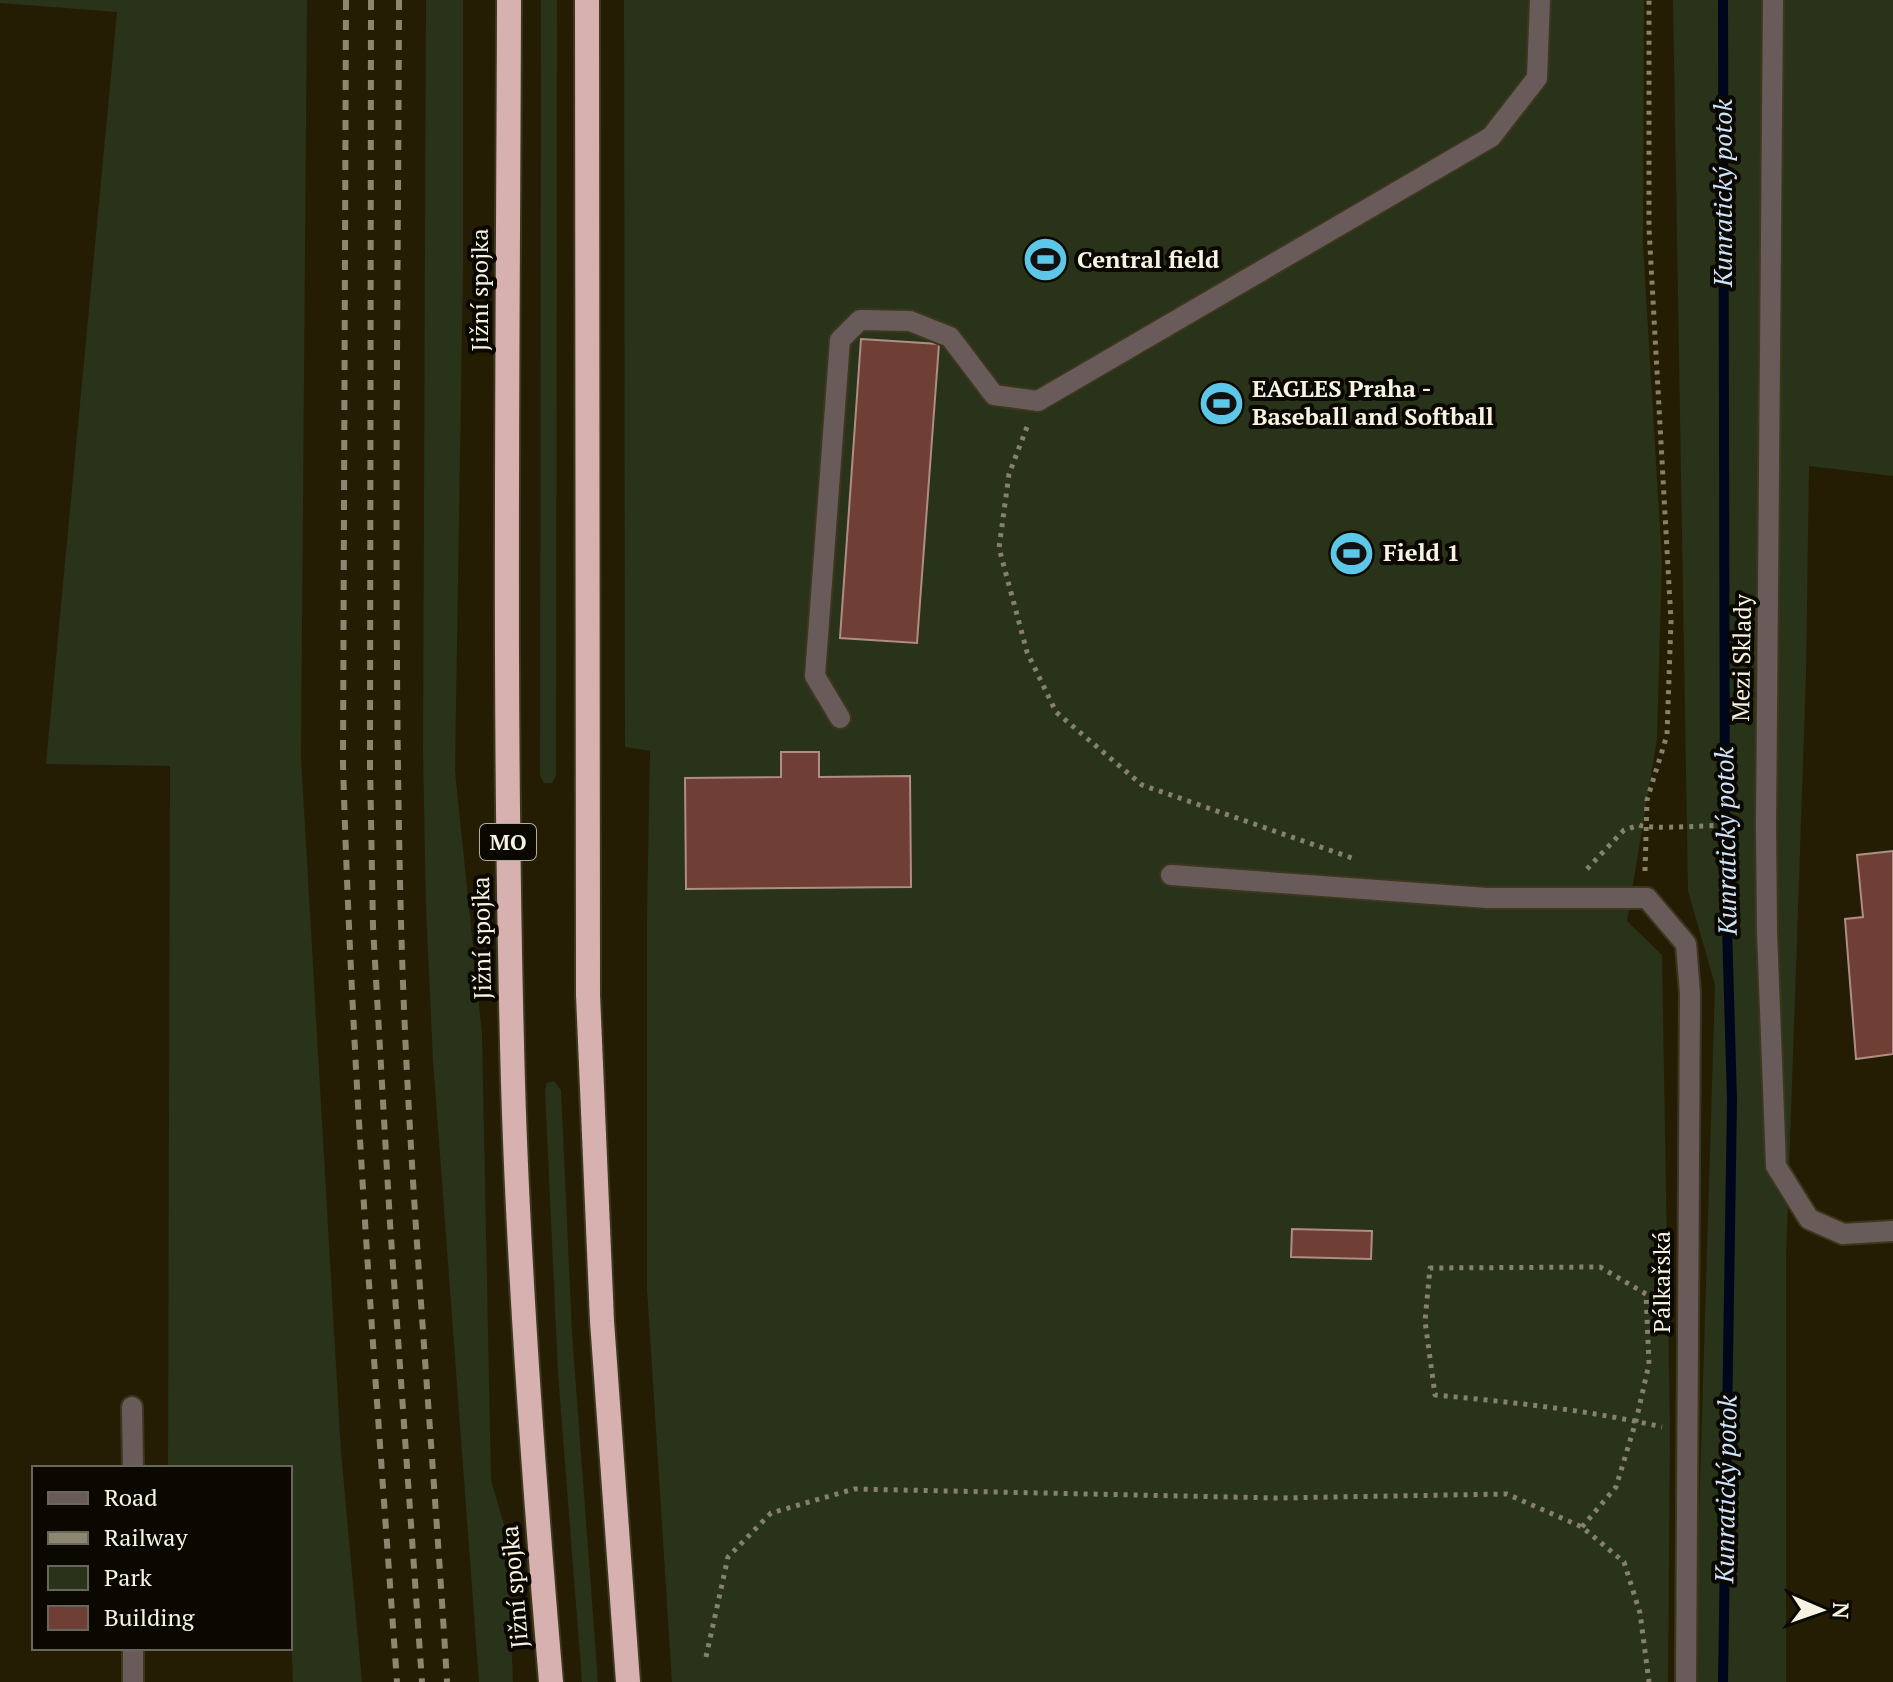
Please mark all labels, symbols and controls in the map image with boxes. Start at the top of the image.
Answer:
water label: Kunratický potok [1705,98,1739,288]
street label: Jižní spojka [463,228,495,352]
sports icon: Central field [1022,236,1070,284]
place label: Central field [1077,243,1220,275]
place label: EAGLES Praha - Baseball and Softball [1252,372,1494,432]
sports icon: EAGLES Praha - Baseball and Softball [1197,379,1245,427]
sports icon: Field 1 [1328,529,1376,577]
place label: Field 1 [1383,536,1460,568]
street label: Mezi Sklady [1724,593,1758,722]
water label: Kunratický potok [1706,746,1744,936]
road number: MO [480,824,536,860]
street label: Jižní spojka [464,876,498,1000]
street label: Pálkařská [1645,1231,1677,1333]
water label: Kunratický potok [1706,1394,1744,1584]
legend [32,1466,292,1650]
text: Road [104,1481,158,1513]
text: Railway [104,1521,188,1553]
street label: Jižní spojka [493,1524,535,1650]
text: Park [104,1561,153,1593]
north arrow [1781,1570,1861,1650]
text: Building [104,1601,195,1633]
text: N [1827,1602,1856,1620]

